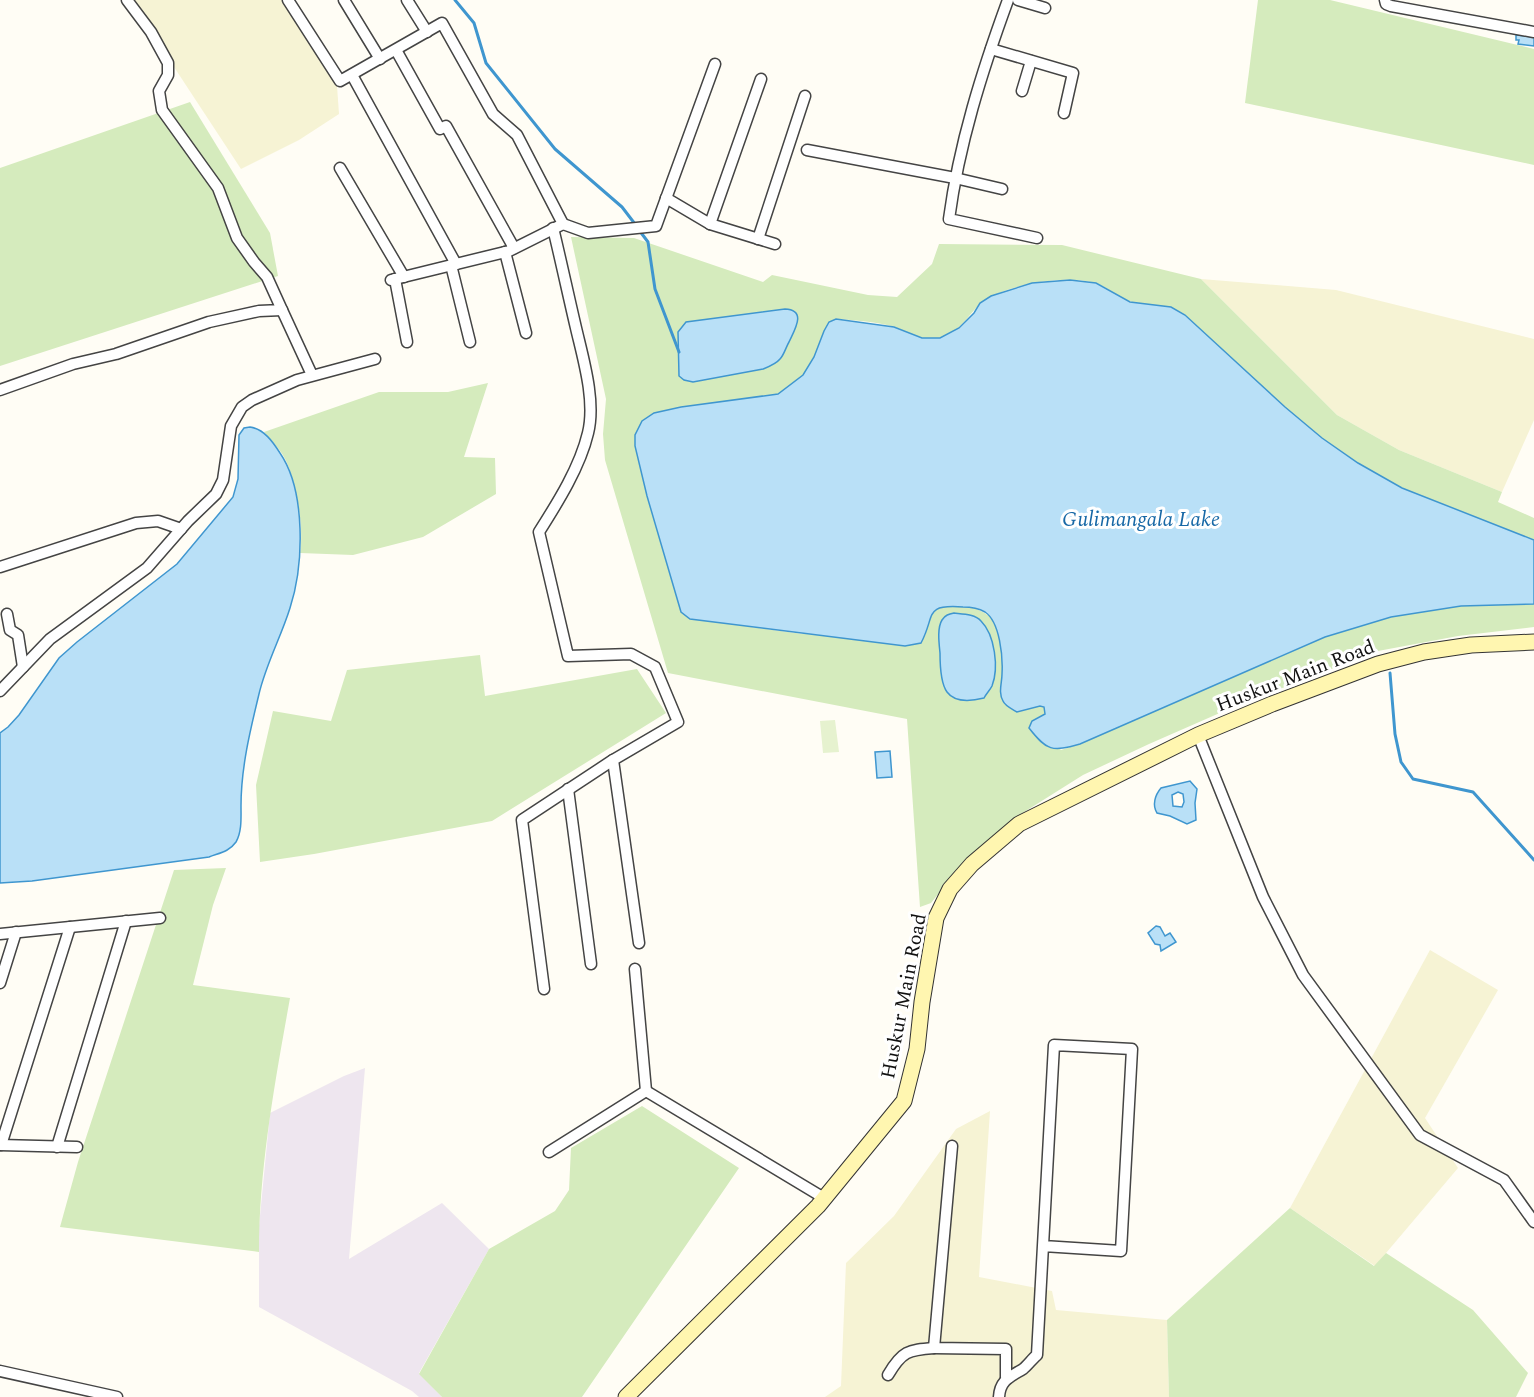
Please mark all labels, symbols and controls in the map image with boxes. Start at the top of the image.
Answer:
water label: Gulimangala Lake [1062,504,1220,536]
street label: Huskur Main Road [1212,632,1379,720]
street label: Huskur Main Road [873,911,935,1082]

